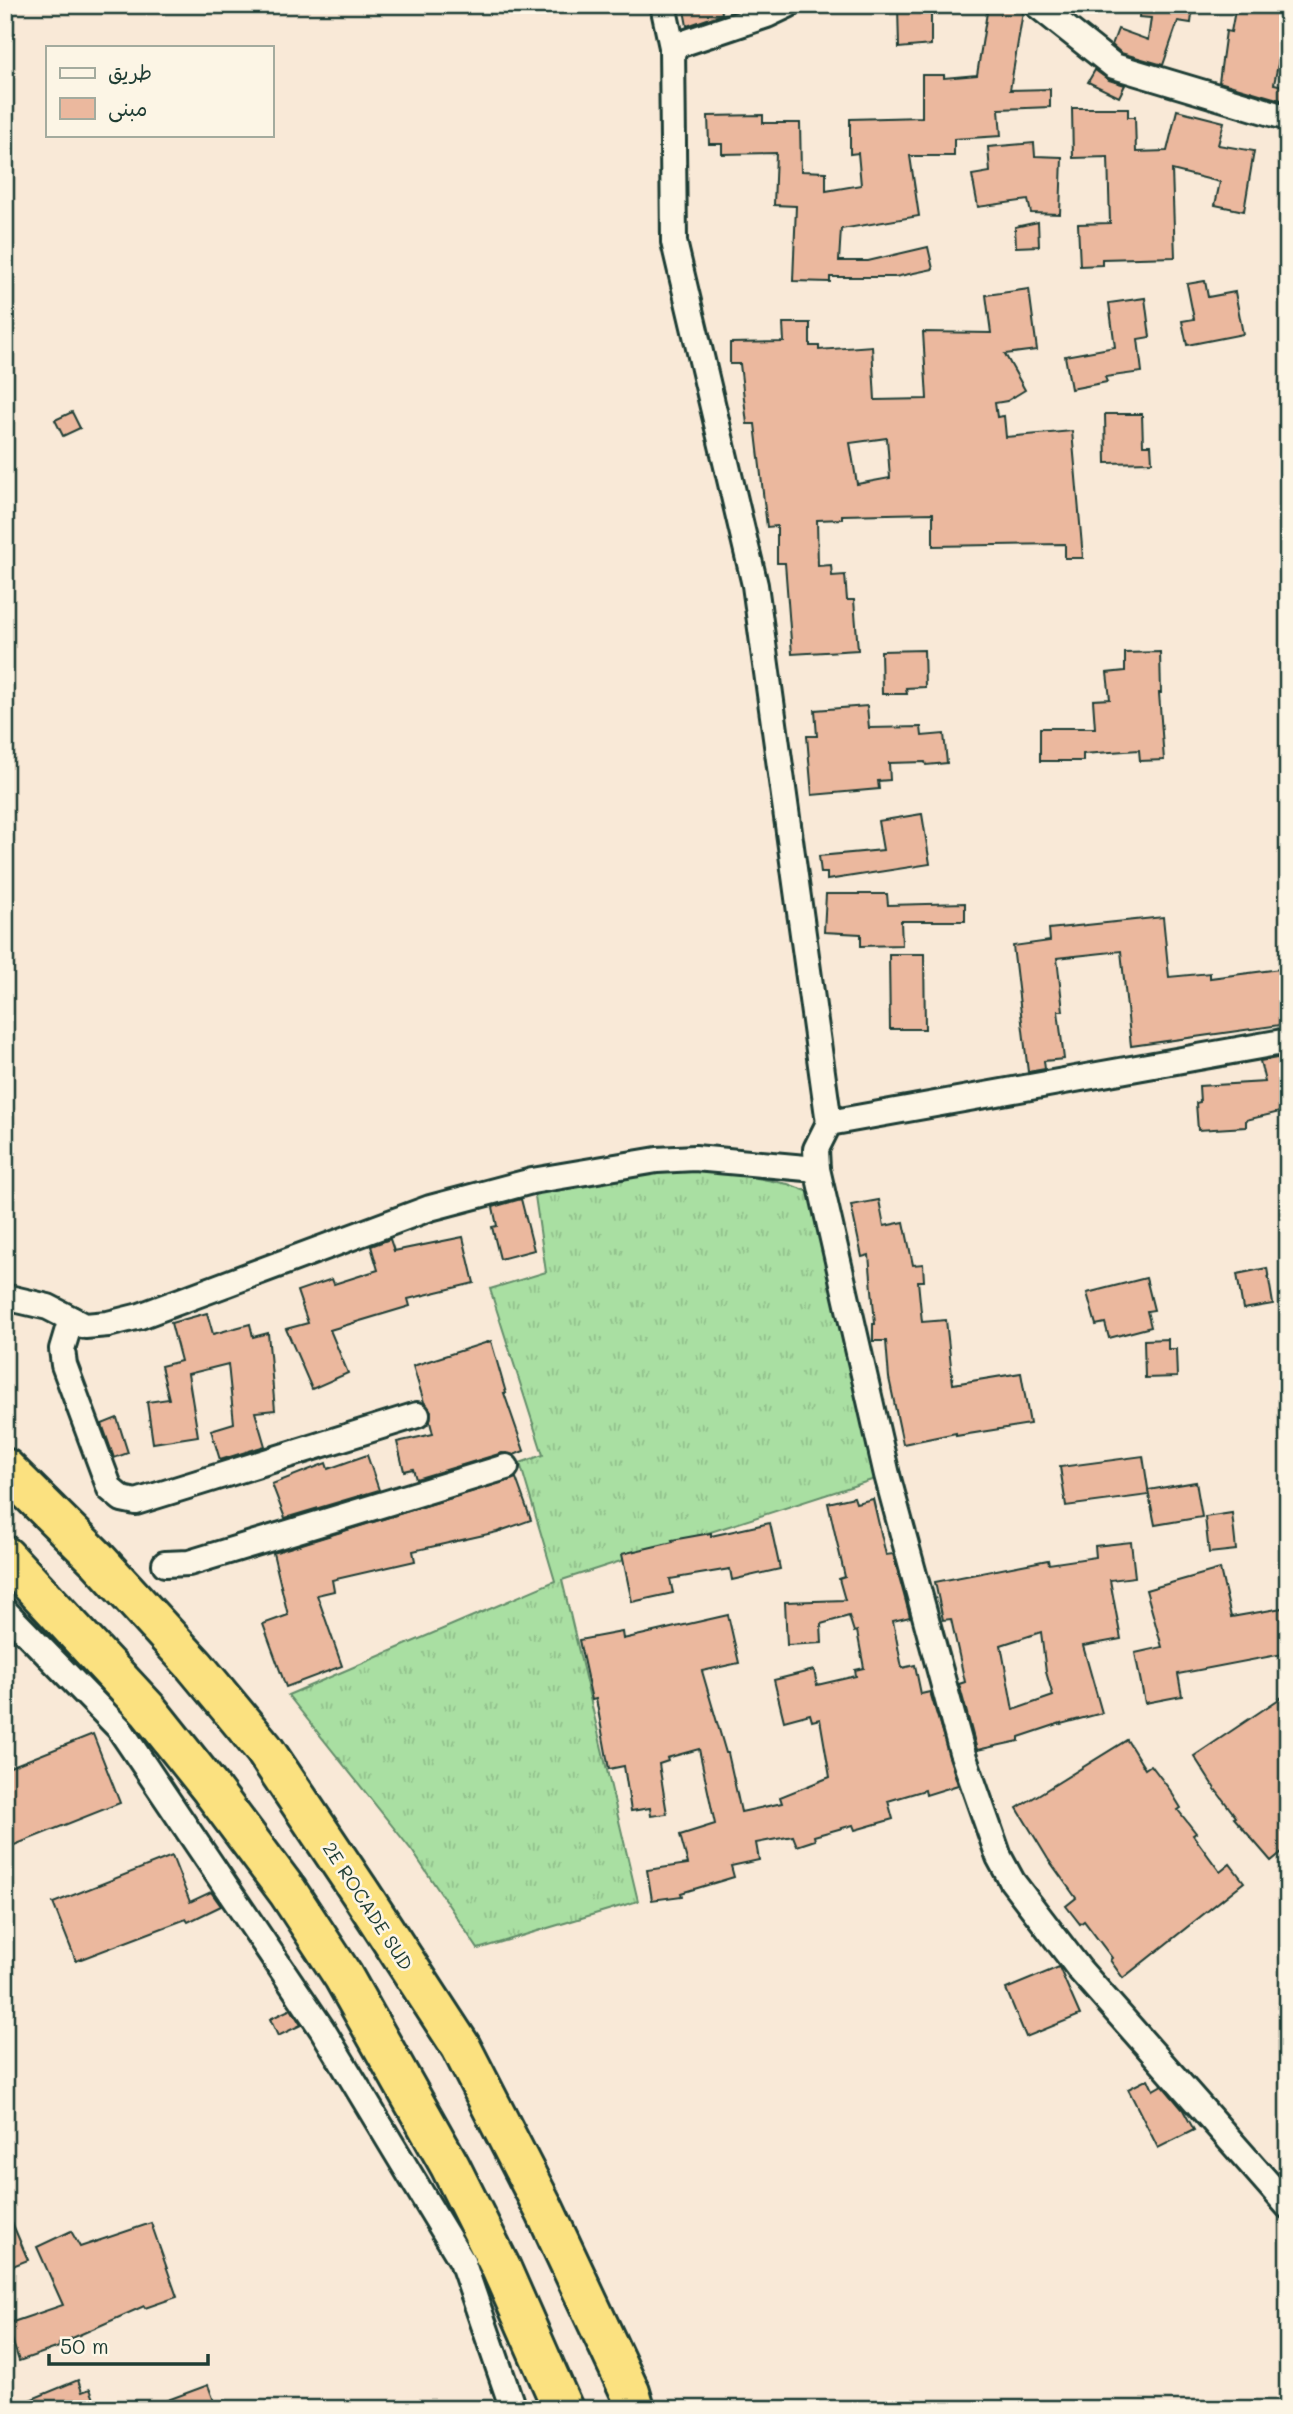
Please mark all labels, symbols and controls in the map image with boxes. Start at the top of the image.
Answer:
legend [46,46,273,136]
text: طريق [108,58,152,85]
text: مبنى [108,94,147,123]
street label: 2E ROCADE SUD [318,1837,419,1975]
scale bar [49,2323,208,2367]
text: 50 m [60,2332,109,2359]

